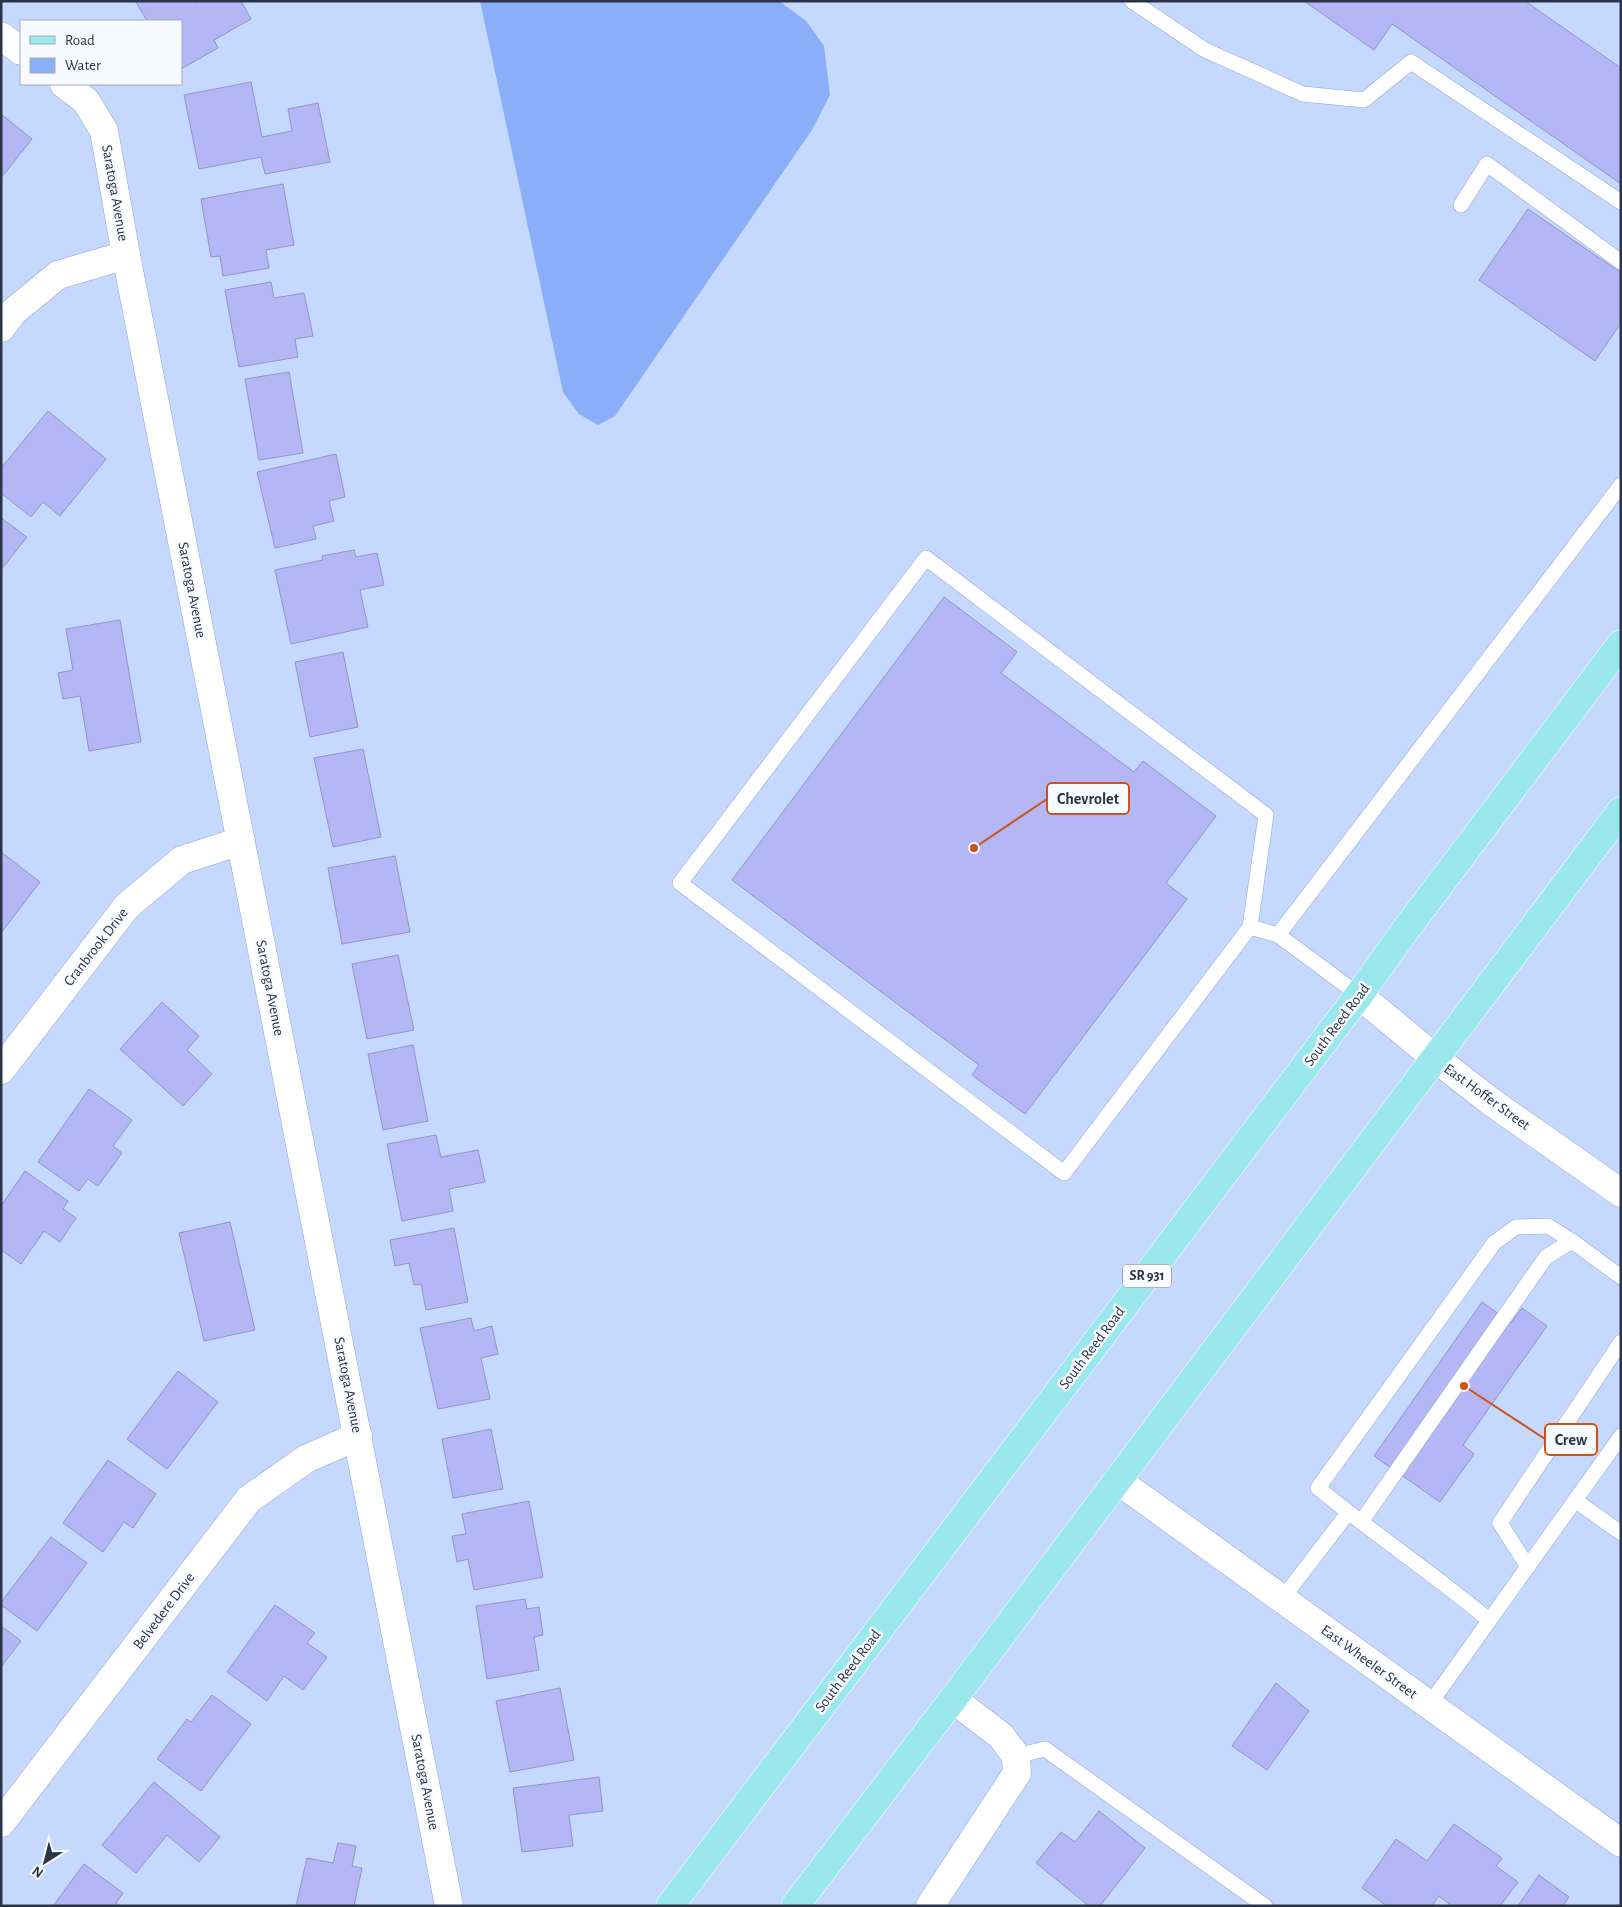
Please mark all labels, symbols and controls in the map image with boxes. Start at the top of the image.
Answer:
legend [20,20,182,85]
text: Road [65,33,95,48]
text: Water [65,58,101,73]
street label: Saratoga Avenue [99,144,131,242]
street label: Saratoga Avenue [175,541,209,639]
callout: Chevrolet [1047,783,1129,814]
text: Chevrolet [1057,791,1120,807]
street label: Cranbrook Drive [61,905,131,989]
street label: Saratoga Avenue [253,939,287,1037]
street label: South Reed Road [1301,981,1373,1069]
street label: East Hoffer Street [1441,1061,1533,1133]
road number: SR 931 [1123,1264,1171,1288]
street label: South Reed Road [1056,1304,1128,1392]
street label: Saratoga Avenue [331,1336,365,1434]
callout: Crew [1545,1424,1597,1455]
text: Crew [1555,1432,1588,1448]
street label: Belvedere Drive [130,1570,198,1652]
street label: East Wheeler Street [1318,1622,1420,1702]
street label: South Reed Road [812,1627,884,1715]
street label: Saratoga Avenue [408,1733,442,1831]
north arrow [20,1837,70,1887]
text: N [30,1863,46,1880]

